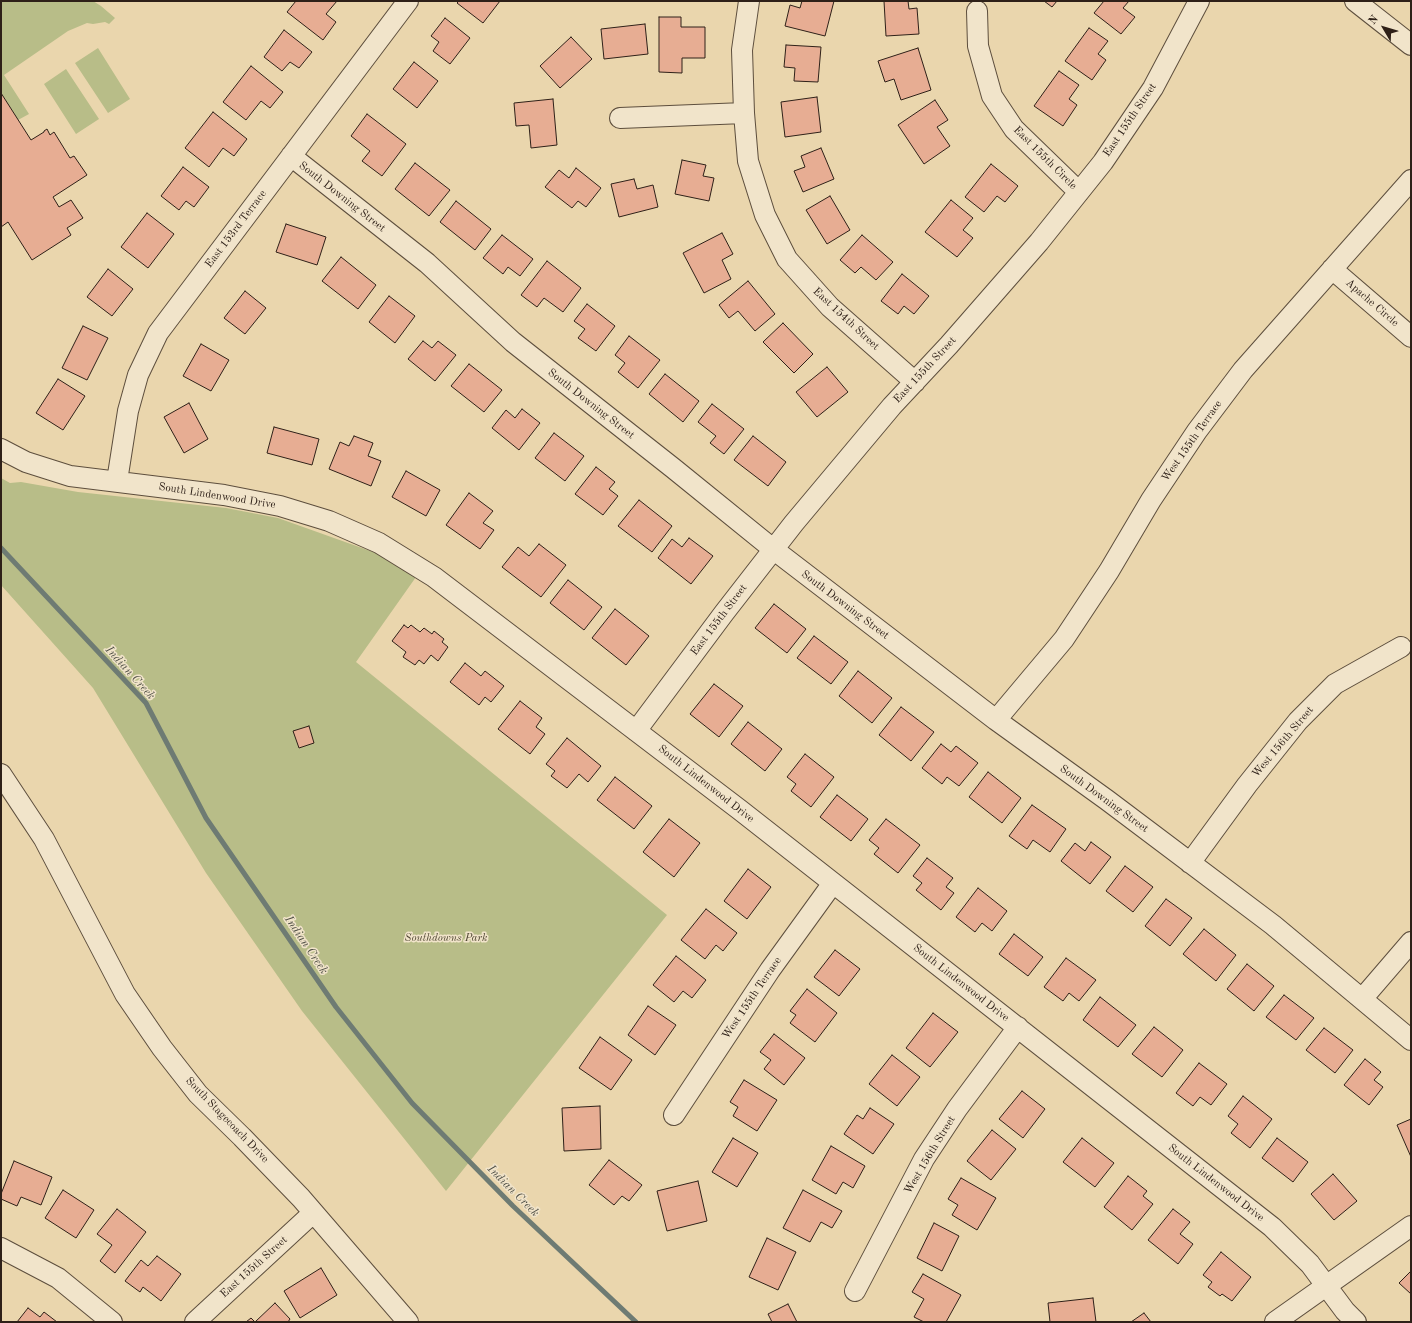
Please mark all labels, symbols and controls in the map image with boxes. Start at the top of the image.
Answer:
north arrow [1364,8,1404,48]
text: N [1367,14,1381,27]
street label: East 155th Street [1101,81,1159,159]
street label: East 155th Circle [1010,123,1080,193]
street label: South Downing Street [296,159,388,235]
street label: East 153rd Terrace [203,188,269,270]
street label: Apache Circle [1343,276,1401,330]
street label: East 154th Street [810,285,882,353]
street label: East 155th Street [891,334,959,406]
street label: South Downing Street [545,366,637,442]
street label: West 155th Terrace [1159,398,1225,484]
street label: South Lindenwood Drive [158,480,276,512]
street label: South Downing Street [799,568,891,642]
street label: East 155th Street [688,582,750,658]
water label: Indian Creek [102,643,158,703]
street label: West 156th Street [1249,704,1317,780]
street label: South Lindenwood Drive [655,742,757,826]
street label: South Downing Street [1057,762,1151,836]
water label: Indian Creek [281,913,331,977]
park label: Southdowns Park [405,931,487,945]
street label: South Lindenwood Drive [910,941,1012,1025]
street label: West 155th Terrace [720,955,784,1041]
street label: South Stagecoach Drive [183,1074,271,1166]
street label: West 156th Street [902,1114,958,1196]
street label: South Lindenwood Drive [1165,1141,1267,1225]
water label: Indian Creek [484,1162,542,1220]
street label: East 155th Street [218,1233,290,1301]

